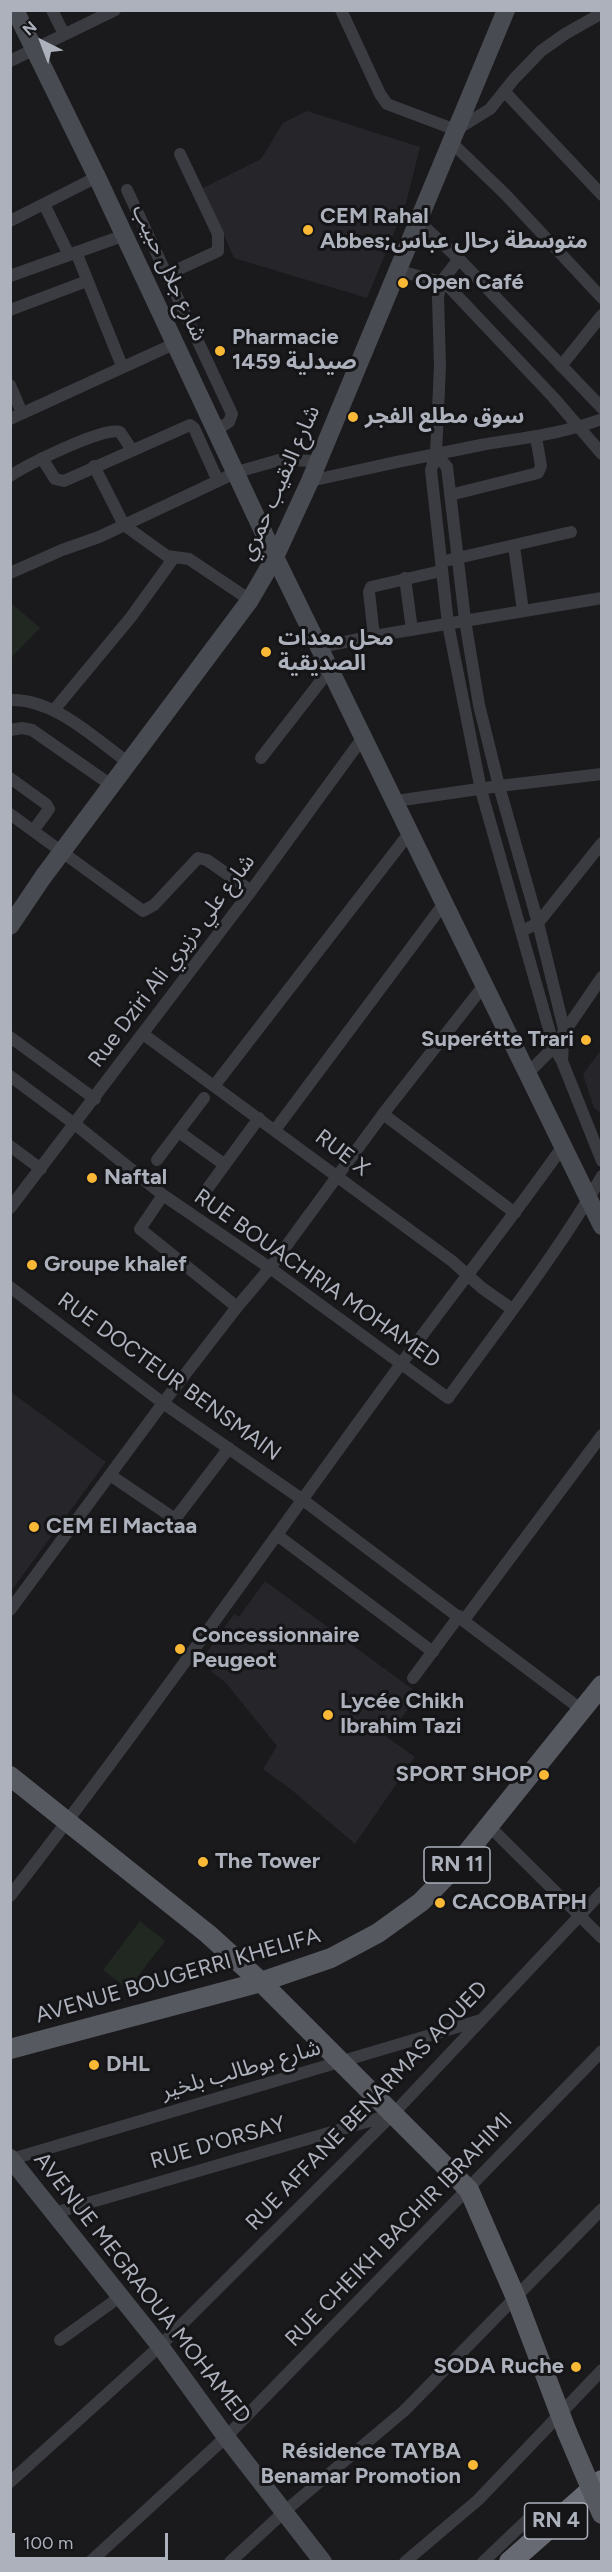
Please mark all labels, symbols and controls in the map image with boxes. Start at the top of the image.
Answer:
north arrow [12,12,72,72]
text: N [19,17,41,39]
street label: شارع جلال حبيب [126,200,212,346]
place label: CEM Rahal Abbes;متوسطة رحال عباس [320,204,588,255]
marker: CEM Rahal Abbes;متوسطة رحال عباس [301,223,315,237]
place label: Open Café [415,270,524,296]
marker: Open Café [396,276,410,290]
place label: Pharmacie 1459 صيدلية [232,325,357,376]
marker: Pharmacie 1459 صيدلية [213,344,227,358]
street label: شارع النقيب حمري [234,402,326,564]
place label: سوق مطلع الفجر [365,404,524,430]
marker: سوق مطلع الفجر [346,410,360,424]
place label: محل معدات الصديقية [278,626,394,678]
marker: محل معدات الصديقية [259,645,273,659]
street label: Rue Dziri Ali شارع علي دزيري [83,849,261,1073]
place label: Superétte Trari [421,1027,574,1053]
marker: Superétte Trari [579,1033,593,1047]
street label: RUE X [310,1124,374,1182]
place label: Naftal [104,1165,167,1191]
marker: Naftal [85,1171,99,1185]
street label: RUE BOUACHRIA MOHAMED [189,1184,445,1374]
place label: Groupe khalef [44,1252,187,1278]
marker: Groupe khalef [25,1258,39,1272]
street label: RUE DOCTEUR BENSMAIN [52,1287,286,1467]
place label: CEM El Mactaa [46,1514,197,1540]
marker: CEM El Mactaa [27,1520,41,1534]
place label: Concessionnaire Peugeot [192,1623,359,1675]
marker: Concessionnaire Peugeot [173,1642,187,1656]
place label: Lycée Chikh Ibrahim Tazi [340,1689,464,1741]
marker: Lycée Chikh Ibrahim Tazi [321,1708,335,1722]
place label: SPORT SHOP [396,1762,532,1788]
marker: SPORT SHOP [537,1768,551,1782]
road number: RN 11 [424,1847,490,1883]
place label: The Tower [215,1849,320,1875]
marker: The Tower [196,1855,210,1869]
place label: CACOBATPH [452,1890,587,1916]
marker: CACOBATPH [433,1896,447,1910]
street label: AVENUE BOUGERRI KHELIFA [32,1923,324,2029]
street label: RUE AFFANE BENARMAS AOUED [241,1976,493,2236]
street label: شارع بوطالب بلخير [158,2035,324,2105]
place label: DHL [106,2052,150,2078]
marker: DHL [87,2058,101,2072]
street label: RUE CHEIKH BACHIR IBRAHIMI [280,2107,518,2353]
street label: RUE D'ORSAY [147,2111,289,2175]
street label: AVENUE MEGRAOUA MOHAMED [28,2147,256,2429]
place label: SODA Ruche [434,2354,564,2380]
marker: SODA Ruche [569,2360,583,2374]
place label: Résidence TAYBA Benamar Promotion [260,2439,461,2490]
marker: Résidence TAYBA Benamar Promotion [466,2458,480,2472]
road number: RN 4 [524,2503,588,2539]
scale bar [15,2521,171,2559]
text: 100 m [23,2532,73,2554]

